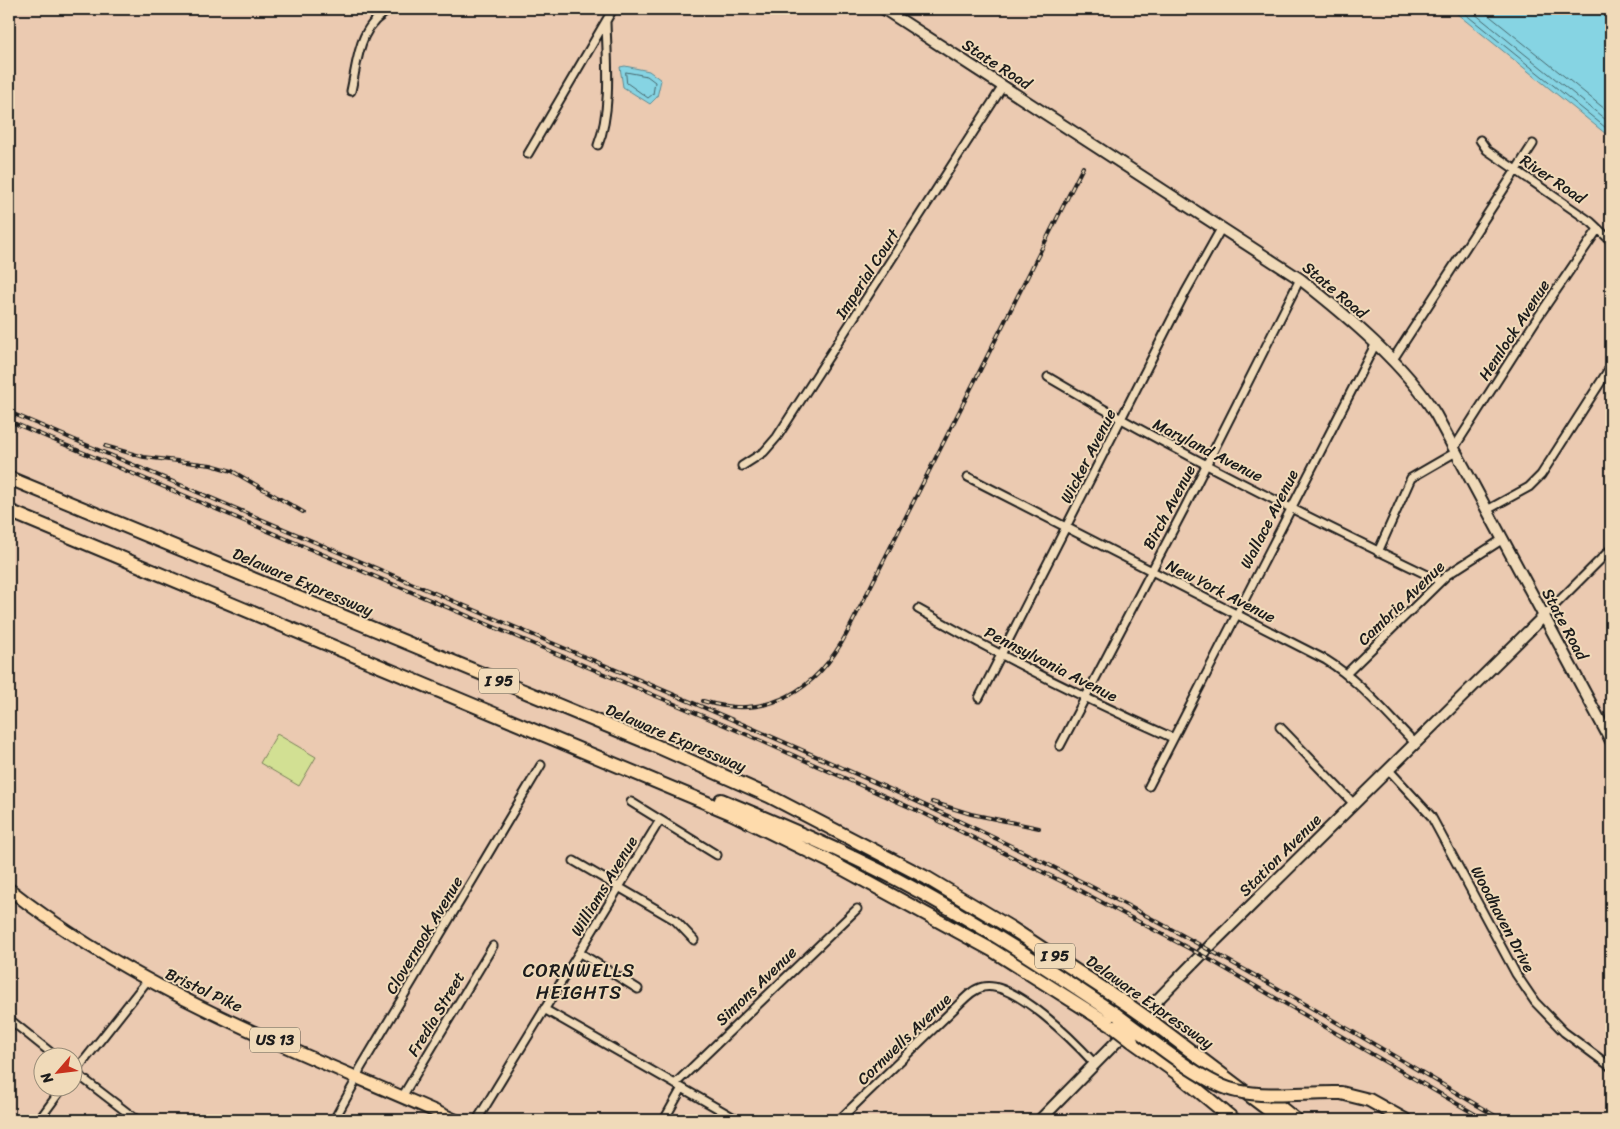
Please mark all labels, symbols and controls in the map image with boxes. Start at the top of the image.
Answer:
street label: State Road [956,30,1039,98]
street label: River Road [1514,146,1593,213]
street label: Imperial Court [826,223,907,326]
street label: State Road [1296,254,1376,327]
street label: Hemlock Avenue [1470,273,1558,387]
street label: Wicker Avenue [1052,403,1124,509]
street label: Maryland Avenue [1148,410,1268,490]
street label: Birch Avenue [1134,459,1204,555]
street label: Wallace Avenue [1231,464,1307,574]
street label: Delaware Expressway [228,539,379,625]
street label: New York Avenue [1161,551,1281,631]
street label: Cambria Avenue [1350,553,1452,653]
street label: State Road [1534,583,1597,667]
street label: Pennsylvania Avenue [979,618,1123,710]
road number: I 95 [479,668,519,694]
street label: Delaware Expressway [601,695,752,781]
street label: Station Avenue [1231,806,1329,904]
street label: Williams Avenue [562,830,646,942]
street label: Woodhaven Drive [1463,860,1544,978]
street label: Clovernook Avenue [377,870,471,1000]
street label: Simons Avenue [708,939,804,1033]
road number: I 95 [1035,944,1075,968]
street label: Delaware Expressway [1080,947,1221,1058]
district label: CORNWELLS HEIGHTS [523,954,635,1009]
street label: Bristol Pike [160,959,248,1021]
street label: Fredia Street [399,966,473,1062]
street label: Cornwells Avenue [850,985,959,1092]
road number: US 13 [250,1028,300,1052]
north arrow [32,1046,82,1096]
text: N [34,1067,61,1089]

